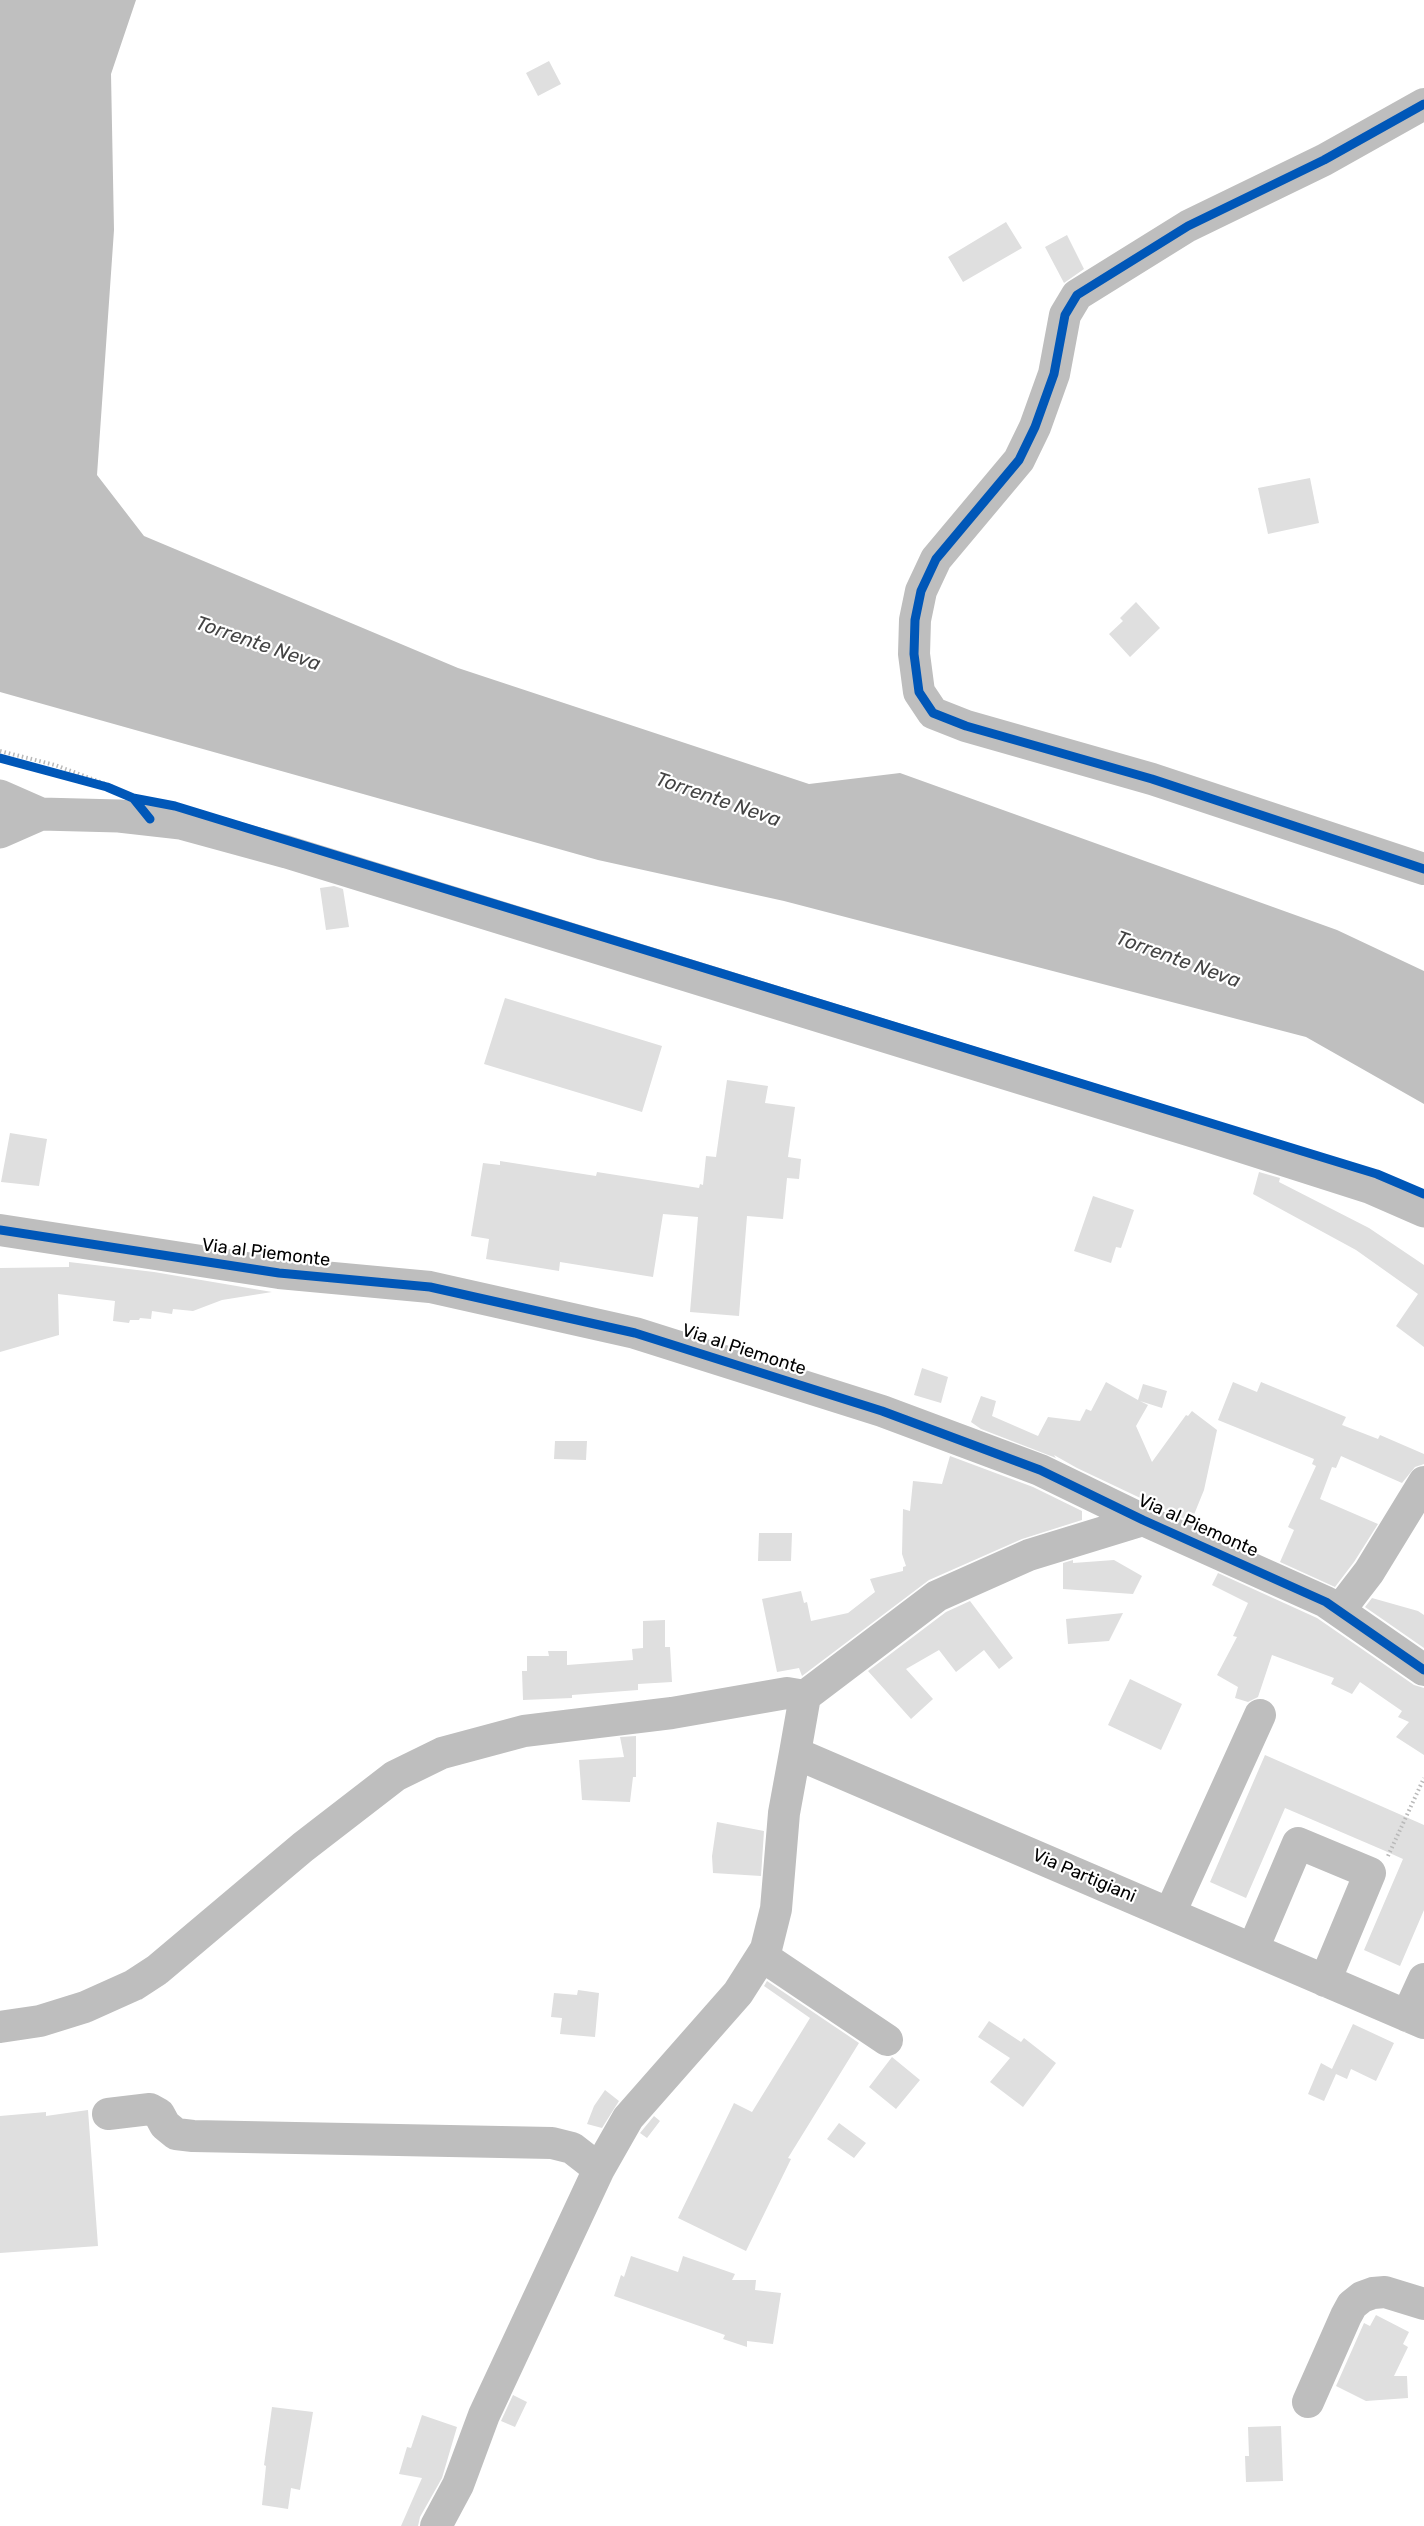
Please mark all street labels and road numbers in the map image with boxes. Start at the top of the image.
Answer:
street label: Via al Piemonte [200,1234,332,1272]
street label: Via al Piemonte [679,1320,809,1380]
street label: Via al Piemonte [1135,1490,1261,1562]
street label: Via Partigiani [1029,1845,1139,1907]

